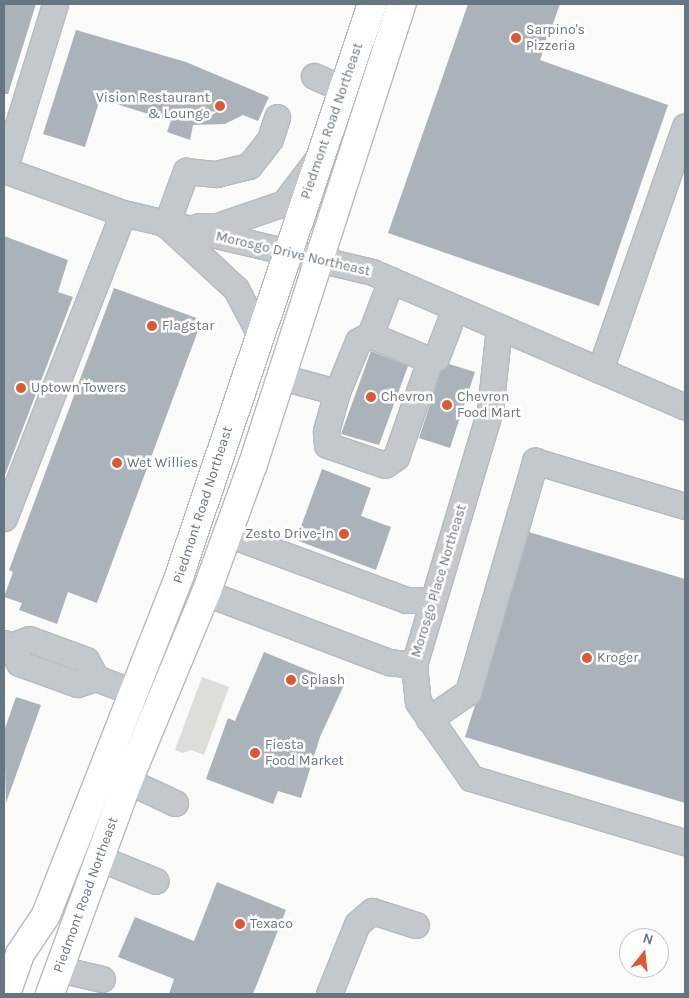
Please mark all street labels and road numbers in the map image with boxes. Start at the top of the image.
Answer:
street label: Piedmont Road Northeast [297,41,367,201]
street label: Morosgo Drive Northeast [214,228,372,280]
street label: Piedmont Road Northeast [170,424,236,586]
street label: Morosgo Place Northeast [408,502,470,660]
street label: Piedmont Road Northeast [50,815,122,975]

